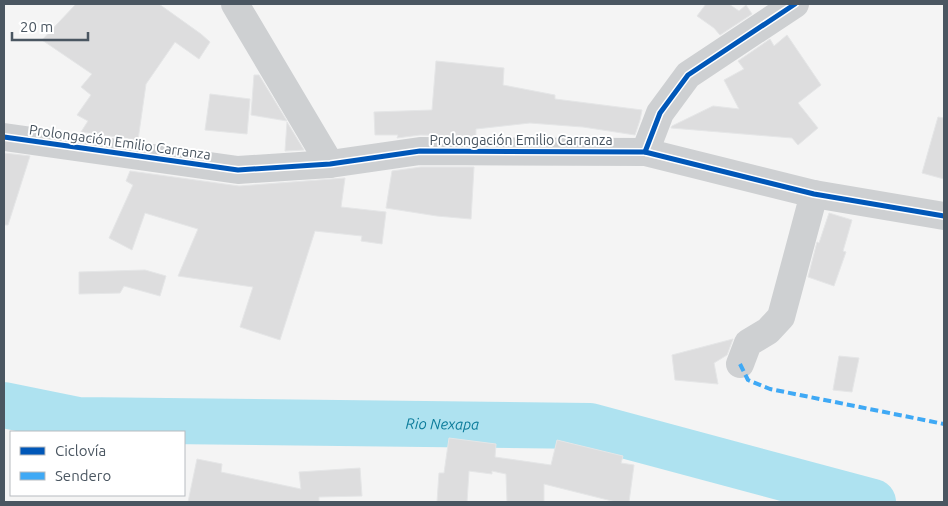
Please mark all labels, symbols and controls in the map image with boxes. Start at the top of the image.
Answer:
scale bar [12,10,89,42]
text: 20 m [20,18,53,35]
street label: Prolongación Emilio Carranza [28,121,212,163]
street label: Prolongación Emilio Carranza [429,132,613,148]
water label: Rio Nexapa [406,415,479,433]
legend [10,431,185,496]
text: Ciclovía [55,442,106,459]
text: Sendero [55,467,111,484]

